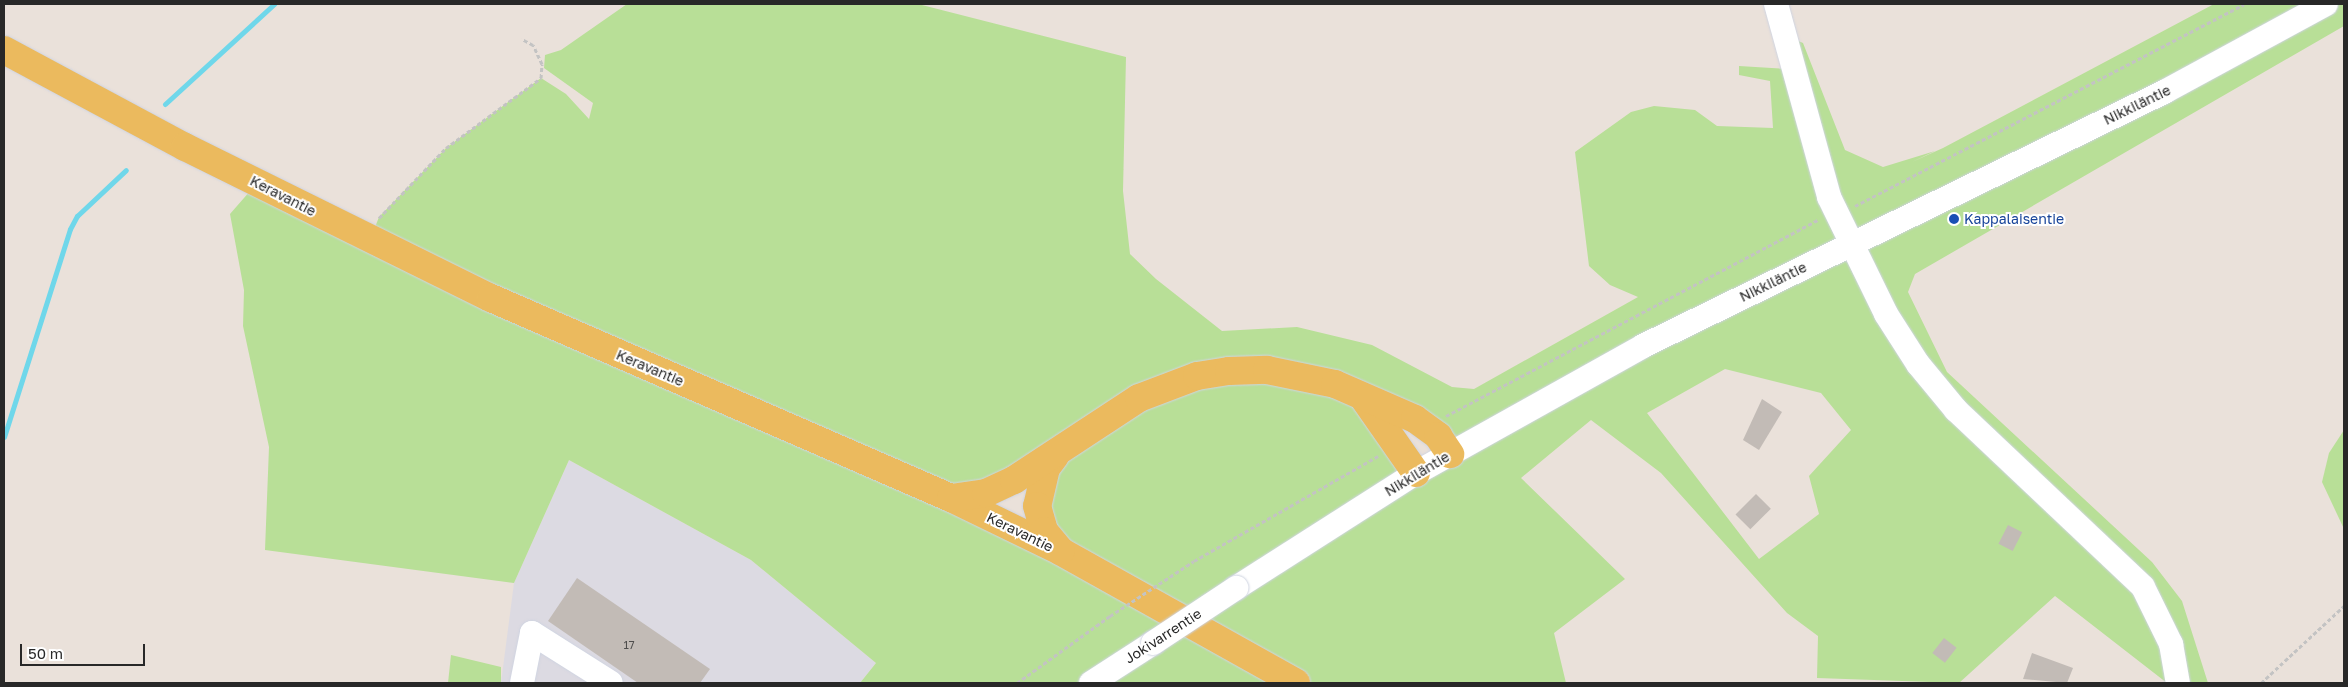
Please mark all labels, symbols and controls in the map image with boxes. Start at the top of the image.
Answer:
street label: Nikkiläntie [2101,82,2173,128]
street label: Keravantie [247,172,319,220]
place label: Kappalaisentie [1964,211,2064,227]
marker: Kappalaisentie [1948,213,1960,225]
street label: Nikkiläntie [1737,259,1809,305]
street label: Keravantie [614,346,686,390]
street label: Nikkiläntie [1382,448,1452,500]
street label: Keravantie [984,509,1056,555]
street label: Jokivarrentie [1122,605,1204,667]
scale bar [22,634,148,666]
house number: 17 [623,638,635,652]
text: 50 m [28,644,63,662]

